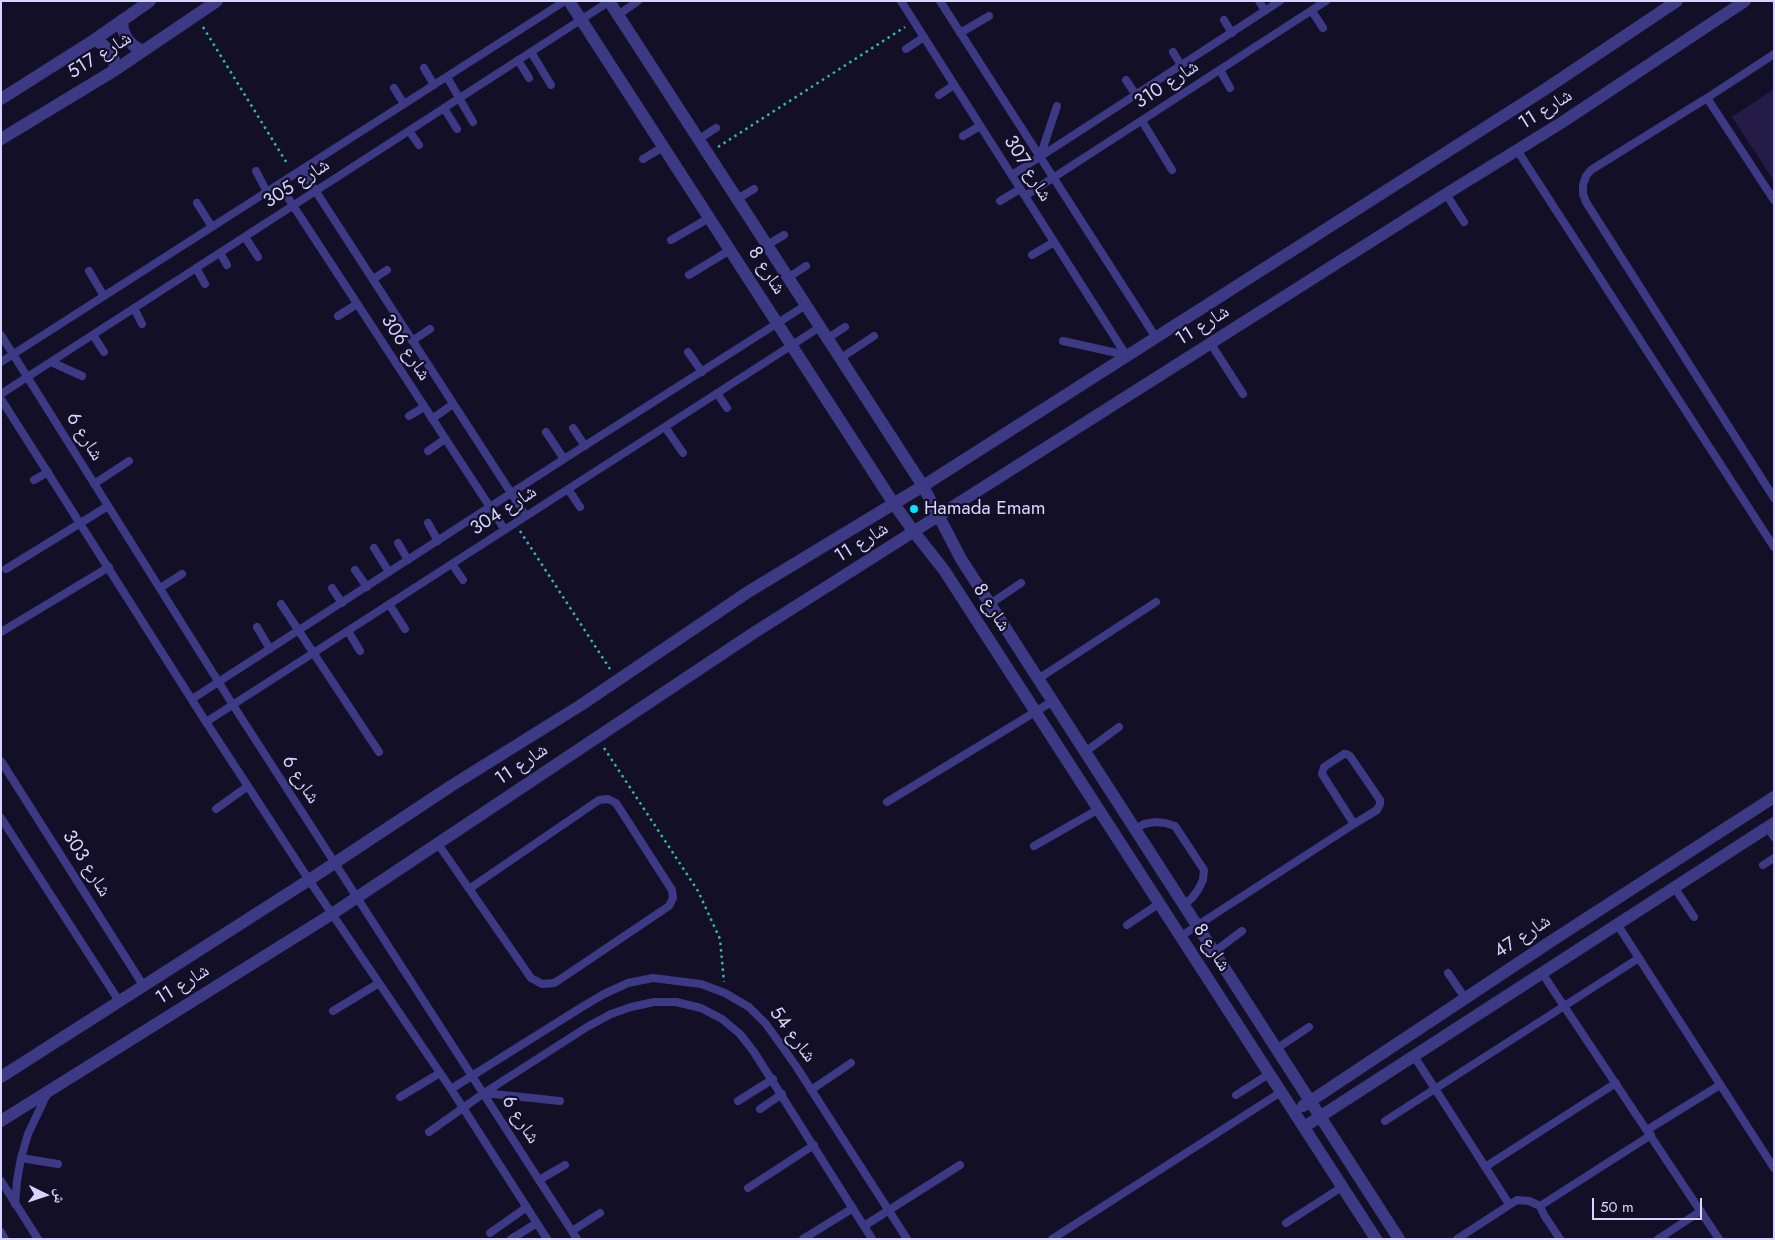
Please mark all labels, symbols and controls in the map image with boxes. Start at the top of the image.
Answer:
street label: شارع 517 [64,28,136,84]
street label: شارع 310 [1131,56,1203,114]
street label: شارع 11 [1515,85,1577,135]
street label: شارع 307 [998,132,1056,206]
street label: شارع 305 [260,154,334,214]
street label: شارع 8 [742,243,790,299]
street label: شارع 11 [1172,301,1234,351]
street label: شارع 306 [375,311,435,385]
street label: شارع 6 [60,409,108,465]
street label: شارع 304 [466,481,542,541]
place label: Hamada Emam [924,498,1046,520]
marker: Hamada Emam [908,503,920,515]
street label: شارع 11 [831,518,893,568]
street label: شارع 8 [967,580,1015,636]
street label: شارع 11 [491,739,553,791]
street label: شارع 6 [276,752,324,808]
street label: شارع 303 [57,827,115,901]
street label: شارع 47 [1490,910,1556,964]
street label: شارع 8 [1187,920,1235,976]
street label: شارع 11 [152,960,214,1010]
street label: شارع 54 [764,1003,820,1067]
street label: شارع 6 [496,1092,544,1148]
north arrow [20,1170,70,1220]
text: ش [49,1188,70,1204]
scale bar [1595,1188,1705,1220]
text: 50 m [1600,1196,1634,1218]

